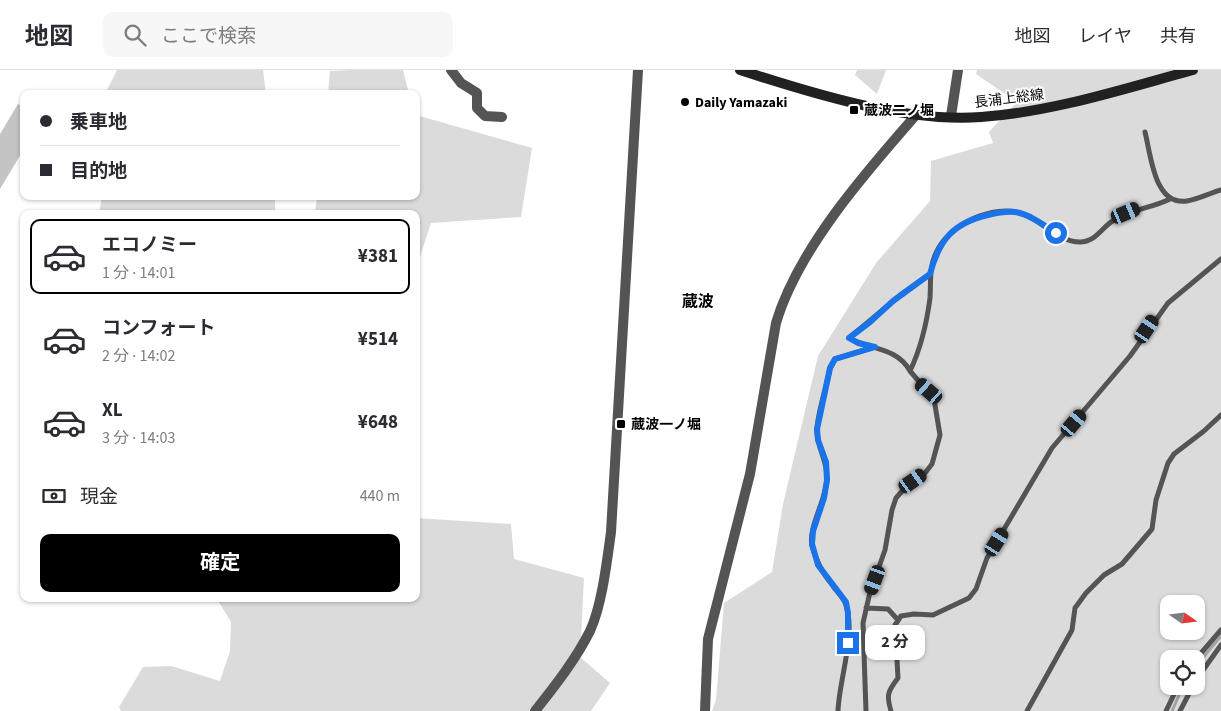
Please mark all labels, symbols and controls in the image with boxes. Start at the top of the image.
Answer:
search box [103,12,453,57]
text: 地図 [25,19,73,54]
icon: search [121,21,149,49]
text: ここで検索 [161,23,256,50]
text: 地図 [1015,24,1051,49]
text: レイヤ [1079,24,1132,49]
text: 共有 [1160,24,1196,49]
street label: 長浦上総線 [973,85,1045,113]
place label: Daily Yamazaki [695,93,788,113]
marker: Daily Yamazaki [679,96,691,108]
place label: 蔵波二ノ堀 [864,101,934,121]
marker: 蔵波二ノ堀 [848,104,860,116]
text: 乗車地 [70,109,127,136]
text: 目的地 [70,158,127,185]
car [1109,200,1142,226]
route start [1045,222,1067,244]
text: エコノミー [102,232,197,259]
icon: car [42,234,87,279]
text: ¥381 [358,243,398,270]
text: 1 分 · 14:01 [102,262,175,284]
district label: 蔵波 [682,291,714,313]
car [1132,312,1161,346]
text: コンフォート [102,315,215,342]
icon: car [42,317,87,362]
text: ¥514 [358,326,398,353]
text: 2 分 · 14:02 [102,345,175,367]
car [912,375,945,407]
text: XL [102,397,123,424]
icon: car [42,400,87,445]
car [1058,407,1089,439]
text: ¥648 [358,409,398,436]
place label: 蔵波一ノ堀 [631,415,701,435]
marker: 蔵波一ノ堀 [615,418,627,430]
text: 3 分 · 14:03 [102,427,175,449]
car [896,466,929,496]
icon: cash [40,482,68,510]
text: 現金 [80,484,118,511]
text: 440 m [360,485,400,507]
car [982,525,1011,559]
button: 確定 [40,534,400,592]
car [862,563,887,597]
north arrow [1160,595,1205,640]
map controls [1160,595,1205,695]
callout: 2 分 [866,626,926,660]
text: 2 分 [881,631,909,653]
route end [837,632,859,654]
button: locate [1160,650,1205,695]

